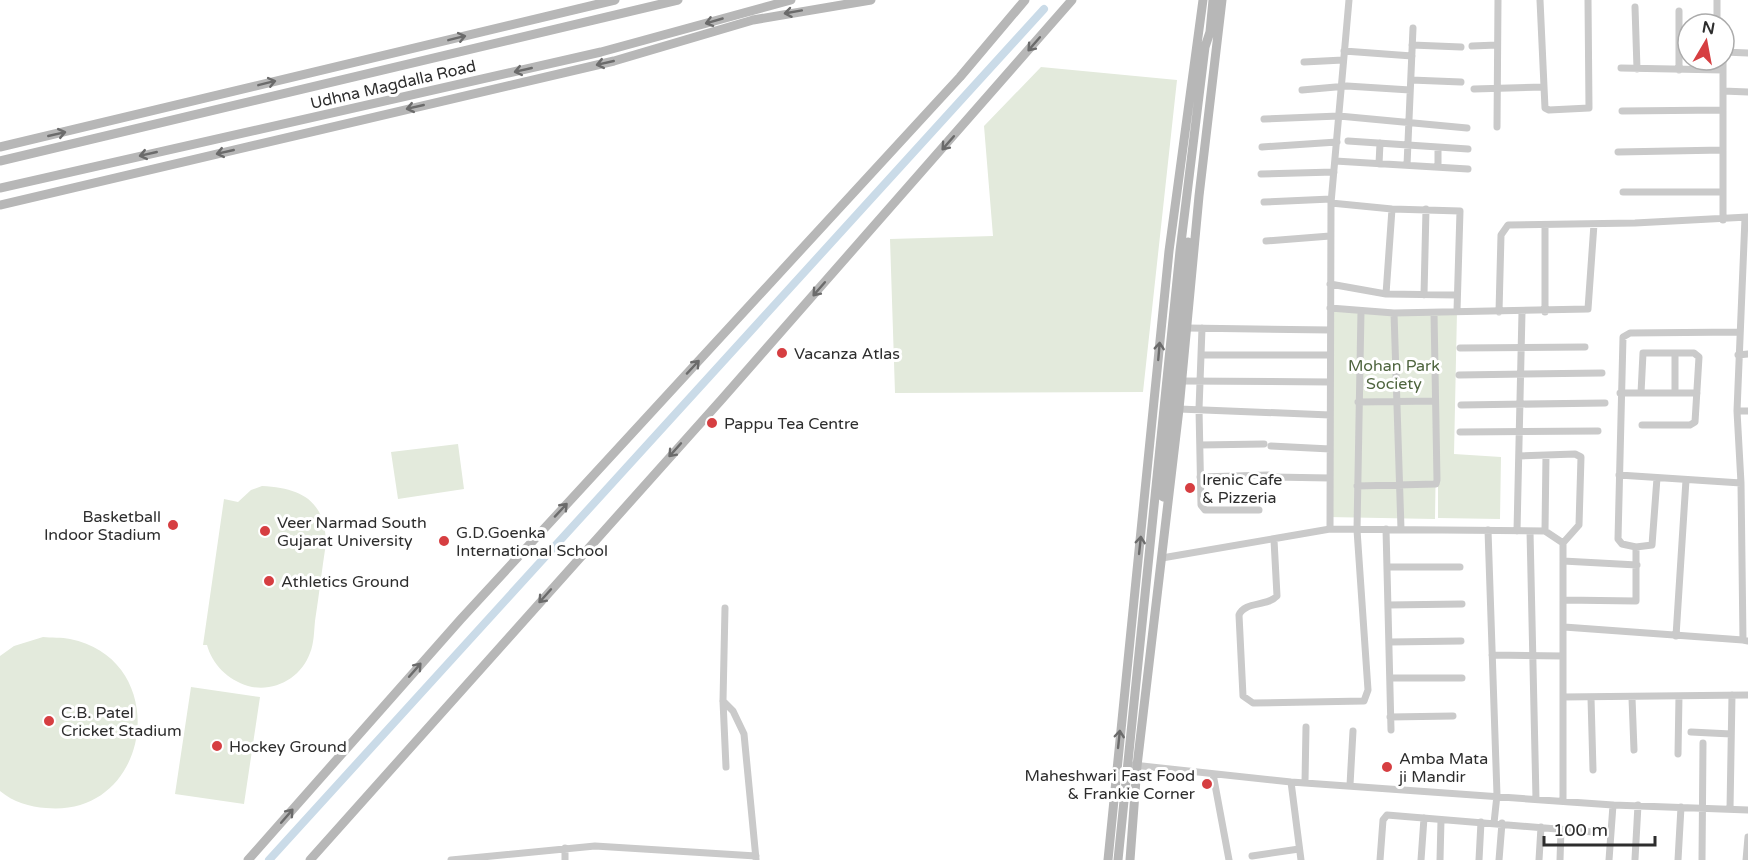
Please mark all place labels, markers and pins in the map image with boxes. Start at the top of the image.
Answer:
place label: Vacanza Atlas [794,344,900,364]
marker: Vacanza Atlas [775,346,789,360]
place label: Pappu Tea Centre [724,414,859,434]
marker: Pappu Tea Centre [705,416,719,430]
place label: Irenic Cafe & Pizzeria [1202,470,1282,508]
marker: Irenic Cafe & Pizzeria [1183,481,1197,495]
place label: Basketball Indoor Stadium [44,507,161,545]
place label: Veer Narmad South Gujarat University [277,513,427,551]
marker: Basketball Indoor Stadium [166,518,180,532]
place label: G.D.Goenka International School [456,523,608,561]
marker: Veer Narmad South Gujarat University [258,524,272,538]
marker: G.D.Goenka International School [437,534,451,548]
place label: Athletics Ground [281,572,409,592]
marker: Athletics Ground [262,574,276,588]
place label: C.B. Patel Cricket Stadium [61,703,182,741]
marker: C.B. Patel Cricket Stadium [42,714,56,728]
place label: Hockey Ground [229,737,347,757]
marker: Hockey Ground [210,739,224,753]
place label: Amba Mata ji Mandir [1398,749,1488,787]
marker: Amba Mata ji Mandir [1380,760,1394,774]
place label: Maheshwari Fast Food & Frankie Corner [1025,766,1196,804]
marker: Maheshwari Fast Food & Frankie Corner [1200,777,1214,791]

